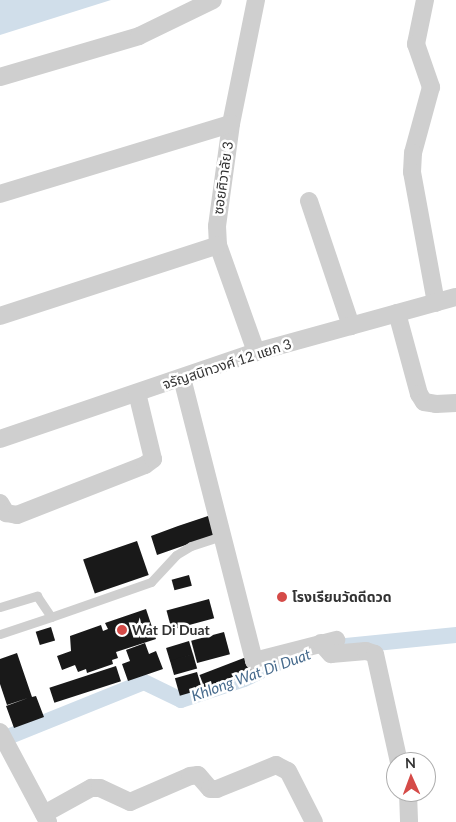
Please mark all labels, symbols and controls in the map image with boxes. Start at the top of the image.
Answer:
street label: ซอยศิวาลัย 3 [210,140,236,216]
street label: จรัญสนิทวงศ์ 12 แยก 3 [160,335,294,393]
place label: โรงเรียนวัดดีดวด [292,589,392,605]
marker: โรงเรียนวัดดีดวด [276,591,288,603]
place label: Wat Di Duat [132,622,210,638]
marker: Wat Di Duat [116,624,128,636]
water label: Khlong Wat Di Duat [189,645,313,705]
north arrow [386,752,436,802]
text: N [405,754,416,771]

